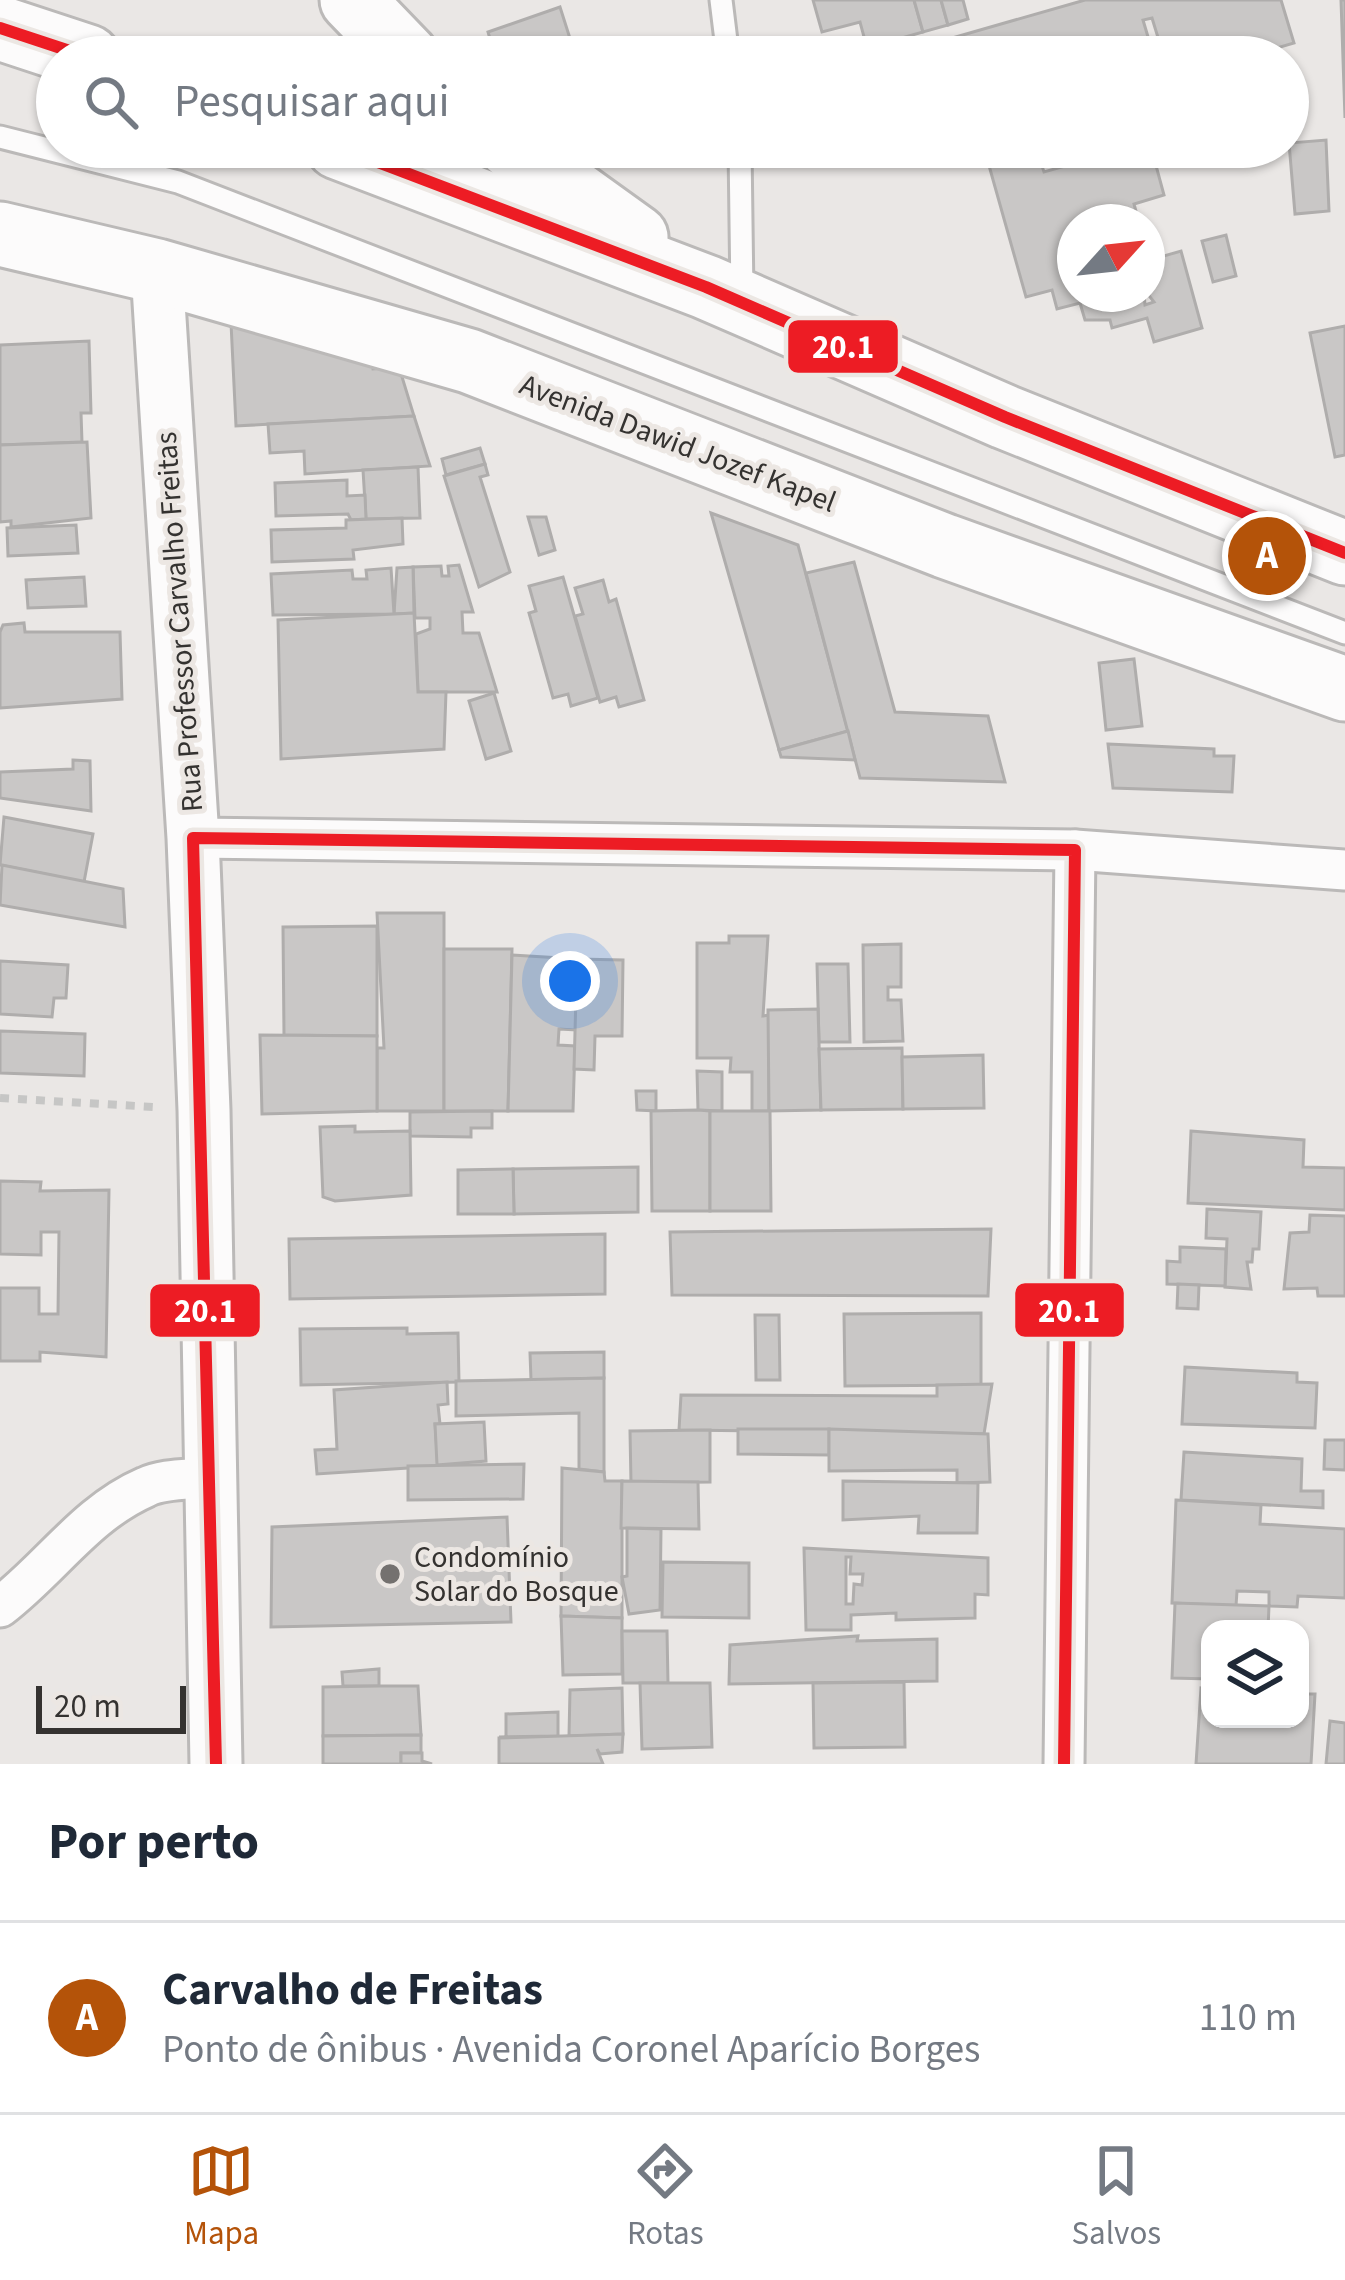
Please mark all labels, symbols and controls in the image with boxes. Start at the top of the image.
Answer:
search box [36,36,1309,168]
icon: search [78,69,144,135]
text: Pesquisar aqui [174,70,449,134]
north arrow [1057,204,1165,312]
line badge: 20.1 [786,318,900,375]
text: 20.1 [812,324,874,371]
street label: Avenida Dawid Jozef Kapel [513,363,842,524]
street label: Rua Professor Carvalho Freitas [145,430,214,813]
pin: A [1228,511,1306,601]
your location [540,951,600,1011]
line badge: 20.1 [1013,1281,1126,1339]
line badge: 20.1 [148,1282,262,1339]
text: 20.1 [174,1288,236,1335]
text: 20.1 [1038,1288,1100,1335]
place label: Condomínio Solar do Bosque [414,1536,619,1613]
marker: Condomínio Solar do Bosque [377,1561,403,1587]
map controls [1201,1620,1309,1728]
button: layers [1201,1620,1309,1728]
scale bar [36,1680,186,1733]
text: 20 m [54,1683,121,1730]
text: Por perto [48,1806,259,1878]
text: Carvalho de Freitas [162,1958,543,2022]
text: A [76,1990,98,2046]
text: 110 m [1199,1990,1297,2046]
text: Ponto de ônibus · Avenida Coronel Aparício Borges [162,2022,980,2078]
tab: Mapa [184,2138,259,2257]
tab: Rotas [627,2138,704,2257]
tab: Salvos [1071,2138,1161,2257]

